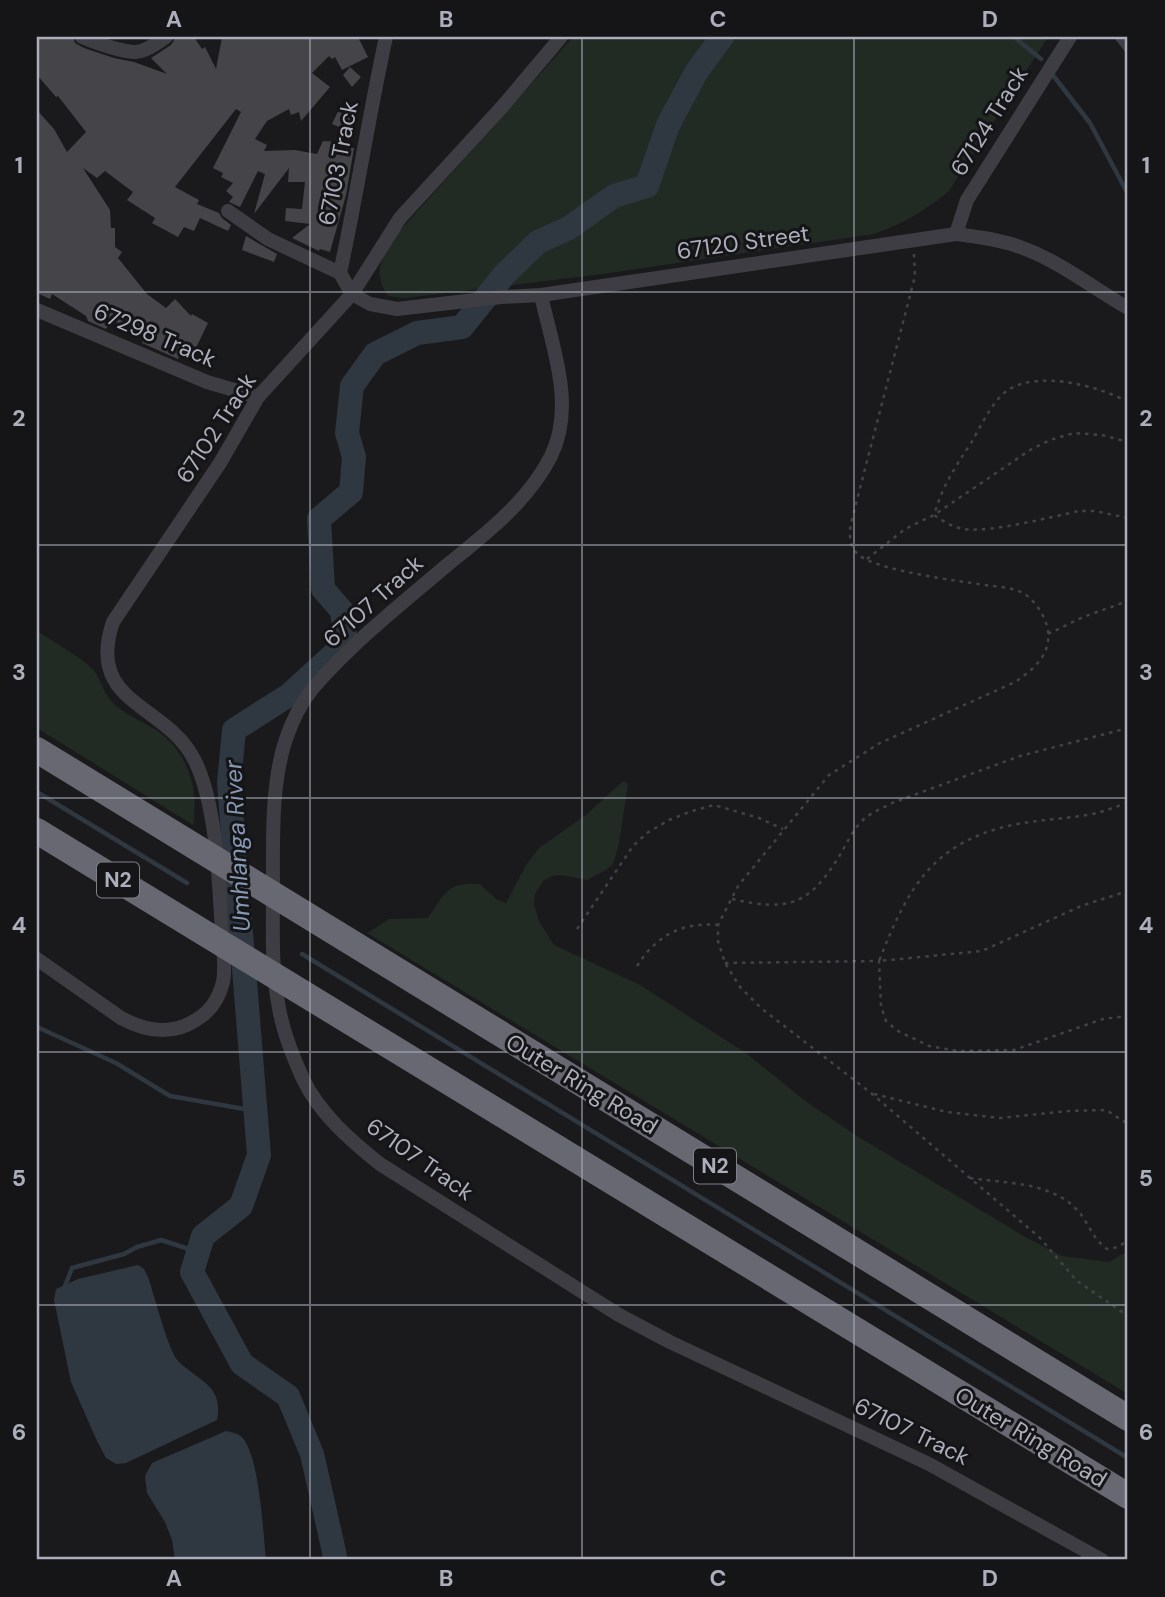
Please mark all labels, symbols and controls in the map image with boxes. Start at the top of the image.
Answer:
text: A [166,4,182,34]
text: B [439,4,453,34]
text: C [710,4,726,34]
text: D [982,4,998,34]
street label: 67124 Track [944,60,1035,181]
street label: 67103 Track [311,98,365,228]
text: 1 [15,150,23,180]
text: 1 [1142,150,1150,180]
street label: 67120 Street [675,218,811,266]
street label: 67298 Track [89,296,221,374]
street label: 67102 Track [169,367,263,489]
text: 2 [12,403,26,433]
text: 2 [1139,403,1153,433]
street label: 67107 Track [317,548,430,654]
text: 3 [12,657,26,687]
text: 3 [1139,657,1153,687]
water label: Umhlanga River [217,758,257,933]
road number: N2 [97,862,139,898]
text: 4 [12,910,27,940]
text: 4 [1139,910,1154,940]
street label: Outer Ring Road [500,1027,664,1141]
street label: 67107 Track [360,1111,480,1207]
road number: N2 [694,1148,736,1184]
text: 5 [12,1163,26,1193]
text: 5 [1139,1163,1153,1193]
street label: Outer Ring Road [949,1380,1113,1494]
street label: 67107 Track [849,1390,975,1472]
text: 6 [12,1417,26,1447]
text: 6 [1139,1417,1153,1447]
text: A [166,1563,182,1593]
text: B [439,1563,453,1593]
text: C [710,1563,726,1593]
text: D [982,1563,998,1593]

